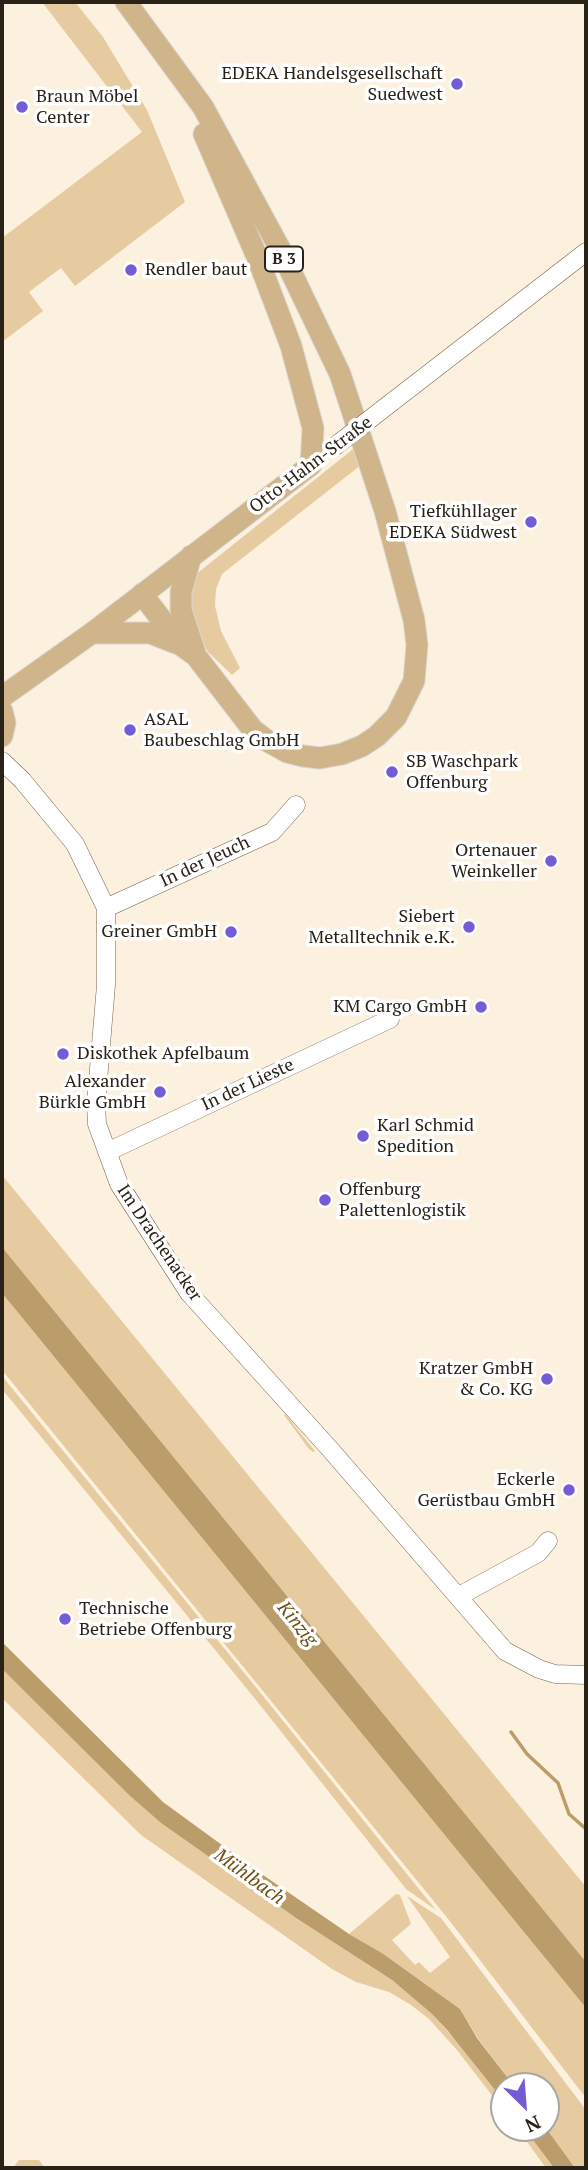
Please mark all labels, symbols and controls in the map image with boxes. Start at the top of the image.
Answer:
place label: EDEKA Handelsgesellschaft Suedwest [222,63,443,106]
marker: EDEKA Handelsgesellschaft Suedwest [449,76,465,92]
place label: Braun Möbel Center [36,86,138,128]
marker: Braun Möbel Center [14,99,30,115]
road number: B 3 [265,246,303,272]
place label: Rendler baut [145,259,248,281]
marker: Rendler baut [123,262,139,278]
street label: Otto-Hahn-Straße [245,412,377,518]
place label: Tiefkühllager EDEKA Südwest [389,501,517,544]
marker: Tiefkühllager EDEKA Südwest [523,514,539,530]
place label: ASAL Baubeschlag GmbH [144,709,299,752]
marker: ASAL Baubeschlag GmbH [122,722,138,738]
place label: SB Waschpark Offenburg [406,751,518,794]
marker: SB Waschpark Offenburg [384,764,400,780]
street label: In der Jeuch [157,832,253,892]
place label: Ortenauer Weinkeller [451,840,537,882]
marker: Ortenauer Weinkeller [543,853,559,869]
place label: Siebert Metalltechnik e.K. [309,906,455,948]
marker: Siebert Metalltechnik e.K. [461,919,477,935]
place label: Greiner GmbH [101,921,217,943]
marker: Greiner GmbH [223,924,239,940]
place label: KM Cargo GmbH [333,996,467,1018]
marker: KM Cargo GmbH [473,999,489,1015]
place label: Diskothek Apfelbaum [77,1043,249,1065]
marker: Diskothek Apfelbaum [55,1046,71,1062]
street label: In der Lieste [198,1054,298,1116]
place label: Alexander Bürkle GmbH [39,1071,146,1114]
marker: Alexander Bürkle GmbH [152,1084,168,1100]
place label: Karl Schmid Spedition [377,1115,474,1158]
marker: Karl Schmid Spedition [355,1128,371,1144]
place label: Offenburg Palettenlogistik [339,1179,466,1222]
street label: Im Drachenacker [112,1181,206,1305]
marker: Offenburg Palettenlogistik [317,1192,333,1208]
place label: Kratzer GmbH & Co. KG [419,1358,533,1400]
marker: Kratzer GmbH & Co. KG [539,1371,555,1387]
place label: Eckerle Gerüstbau GmbH [417,1469,555,1512]
marker: Eckerle Gerüstbau GmbH [561,1482,577,1498]
water label: Kinzig [272,1597,322,1651]
place label: Technische Betriebe Offenburg [79,1598,232,1640]
marker: Technische Betriebe Offenburg [57,1611,73,1627]
water label: Mühlbach [210,1844,288,1910]
north arrow [490,2072,560,2142]
text: N [521,2110,545,2139]

